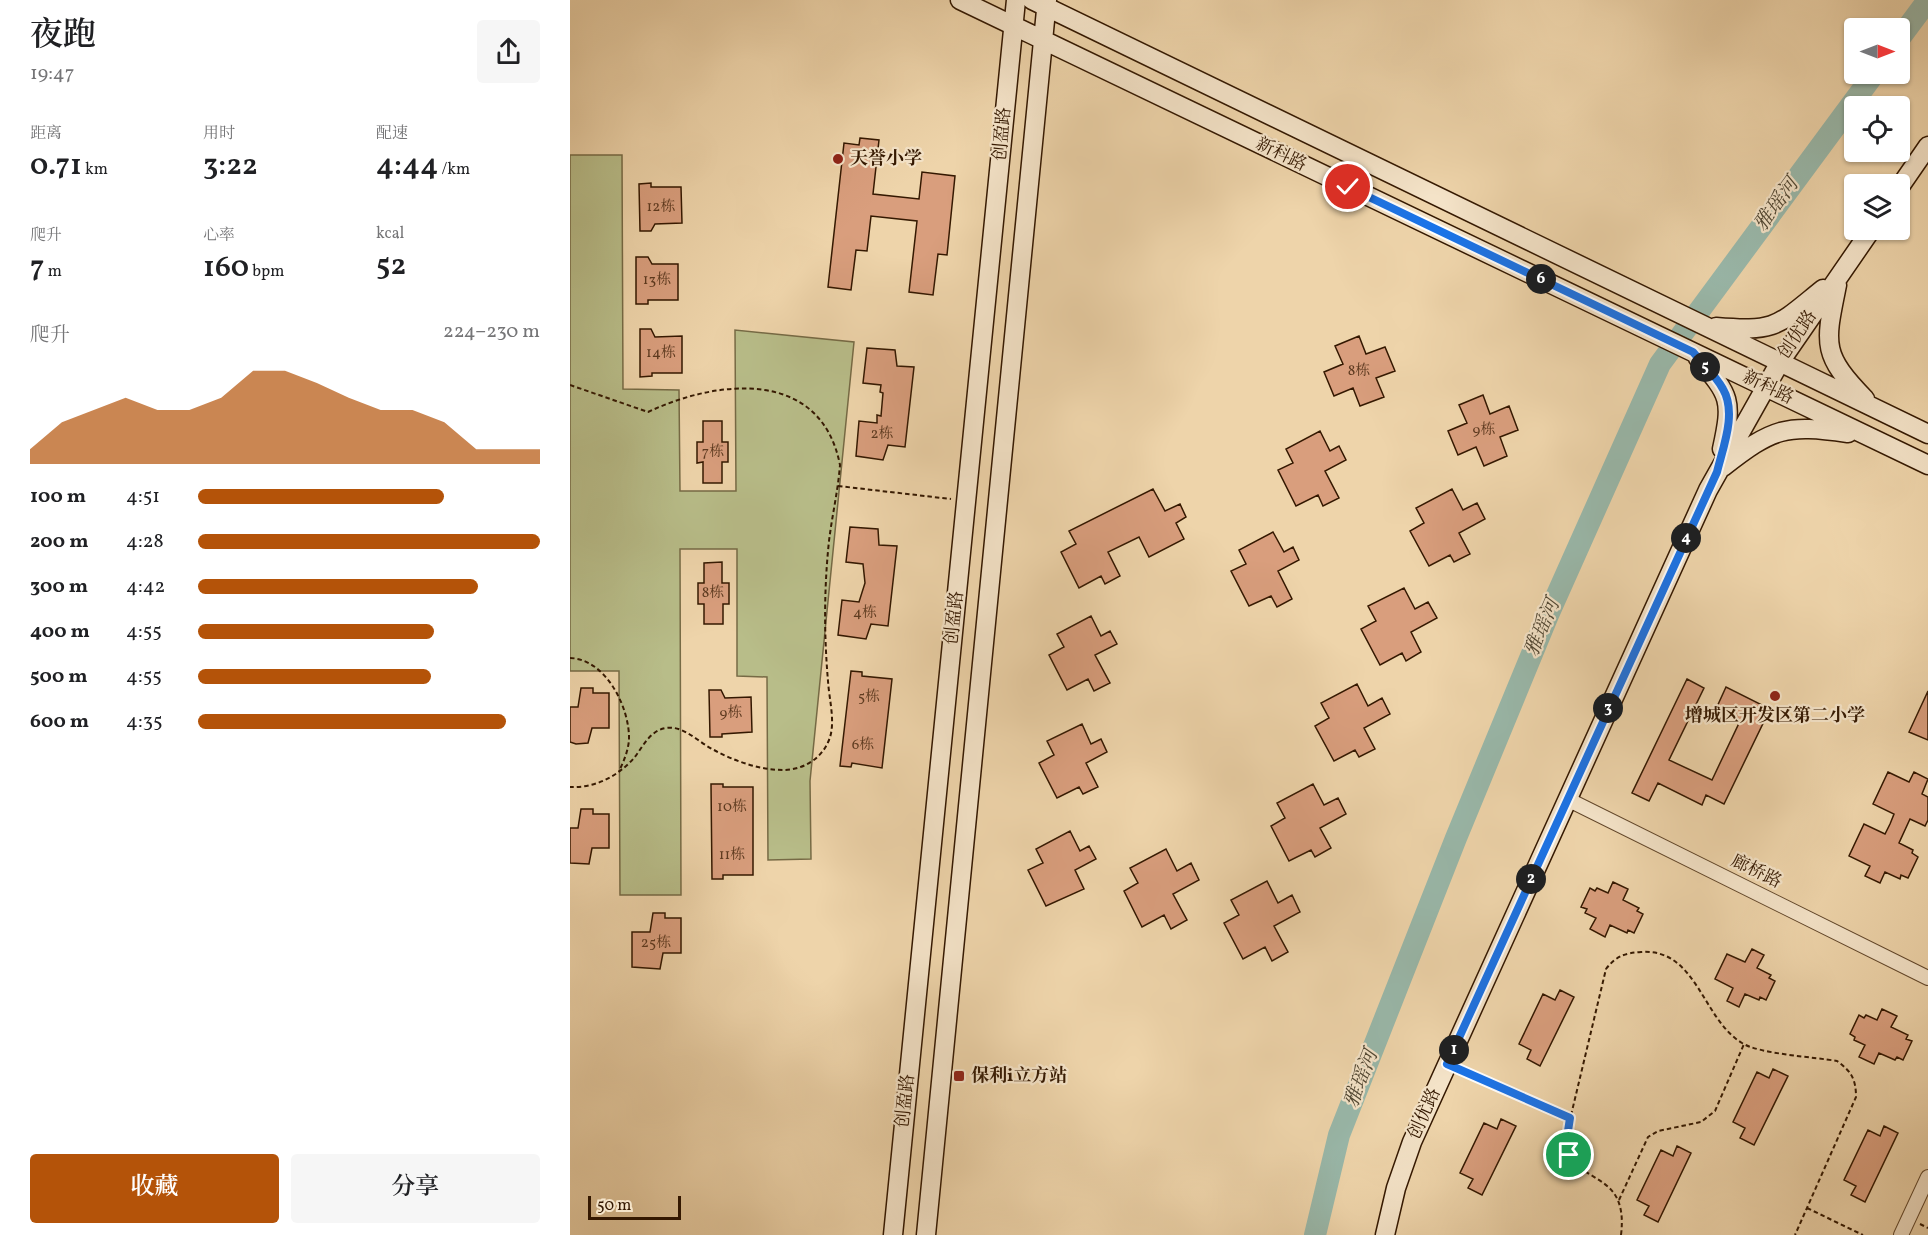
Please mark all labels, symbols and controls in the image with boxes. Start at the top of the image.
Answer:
text: 夜跑 [30,14,96,60]
north arrow [1844,18,1910,84]
map controls [1844,18,1910,240]
button: share [477,20,540,83]
text: 19:47 [30,60,75,88]
button: locate [1844,96,1910,162]
street label: 创盈路 [988,106,1018,162]
text: 距离 [30,123,62,145]
text: 用时 [203,123,235,145]
text: 配速 [376,123,408,145]
street label: 新科路 [1251,132,1311,178]
text: 0.71 [30,145,82,187]
text: 3:22 [203,145,258,187]
text: 4:44 [376,145,438,187]
place label: 天誉小学 [850,147,922,172]
marker: 天誉小学 [831,152,845,166]
text: km [82,159,108,181]
text: /km [438,159,470,181]
pin [1322,161,1373,212]
icon: check [1331,170,1364,203]
water label: 雅瑶河 [1748,170,1808,237]
button: layers [1844,174,1910,240]
house number: 12栋 [647,197,675,218]
text: kcal [376,223,404,245]
text: 爬升 [30,225,62,247]
text: 心率 [203,225,235,247]
text: 52 [376,245,406,287]
text: 7 [30,247,44,289]
text: 160 [203,247,249,289]
text: m [44,261,62,283]
text: bpm [249,261,284,283]
pin: 6 [1526,264,1556,294]
text: 6 [1537,268,1545,290]
house number: 13栋 [643,270,671,291]
street label: 创优路 [1773,306,1823,364]
text: 224–230 m [443,318,540,346]
text: 爬升 [30,322,70,350]
house number: 14栋 [646,343,676,364]
pin: 5 [1690,352,1720,382]
text: 5 [1701,356,1709,378]
house number: 8栋 [1348,361,1370,382]
street label: 新科路 [1738,365,1798,411]
house number: 9栋 [1473,420,1495,441]
house number: 2栋 [870,424,894,445]
house number: 7栋 [702,442,724,463]
text: 100 m [30,483,86,511]
text: 4:51 [126,483,160,511]
pin: 4 [1671,523,1701,553]
text: 4 [1681,527,1691,549]
text: 200 m [30,528,88,556]
text: 4:28 [126,528,164,556]
text: 300 m [30,573,88,601]
text: 4:42 [126,573,165,601]
house number: 8栋 [702,583,724,604]
street label: 创盈路 [940,590,970,646]
water label: 雅瑶河 [1518,592,1569,661]
house number: 4栋 [853,603,877,624]
text: 400 m [30,618,90,646]
text: 4:55 [126,618,162,646]
text: 500 m [30,663,88,691]
text: 4:55 [126,663,162,691]
house number: 5栋 [858,687,880,708]
marker: 增城区开发区第二小学 [1768,689,1782,703]
pin: 3 [1593,693,1623,723]
text: 3 [1604,697,1612,719]
house number: 9栋 [720,703,742,724]
place label: 增城区开发区第二小学 [1685,704,1865,729]
text: 600 m [30,708,89,736]
text: 4:35 [126,708,163,736]
house number: 6栋 [852,735,874,756]
house number: 10栋 [717,797,747,818]
house number: 11栋 [719,845,745,866]
street label: 廊桥路 [1726,849,1786,895]
pin: 2 [1516,864,1546,894]
text: 2 [1527,868,1535,890]
house number: 25栋 [641,933,671,954]
pin: 1 [1439,1035,1469,1065]
text: 1 [1451,1039,1457,1061]
water label: 雅瑶河 [1338,1043,1387,1112]
place label: 保利i立方站 [971,1064,1067,1089]
marker: 保利i立方站 [952,1069,966,1083]
street label: 创盈路 [891,1073,921,1129]
street label: 创优路 [1403,1084,1447,1144]
pin [1543,1129,1594,1180]
icon: arrive [1552,1138,1585,1171]
button: 收藏 [30,1154,279,1223]
button: 分享 [291,1154,540,1223]
scale bar [588,1193,681,1220]
text: 50 m [597,1195,631,1217]

